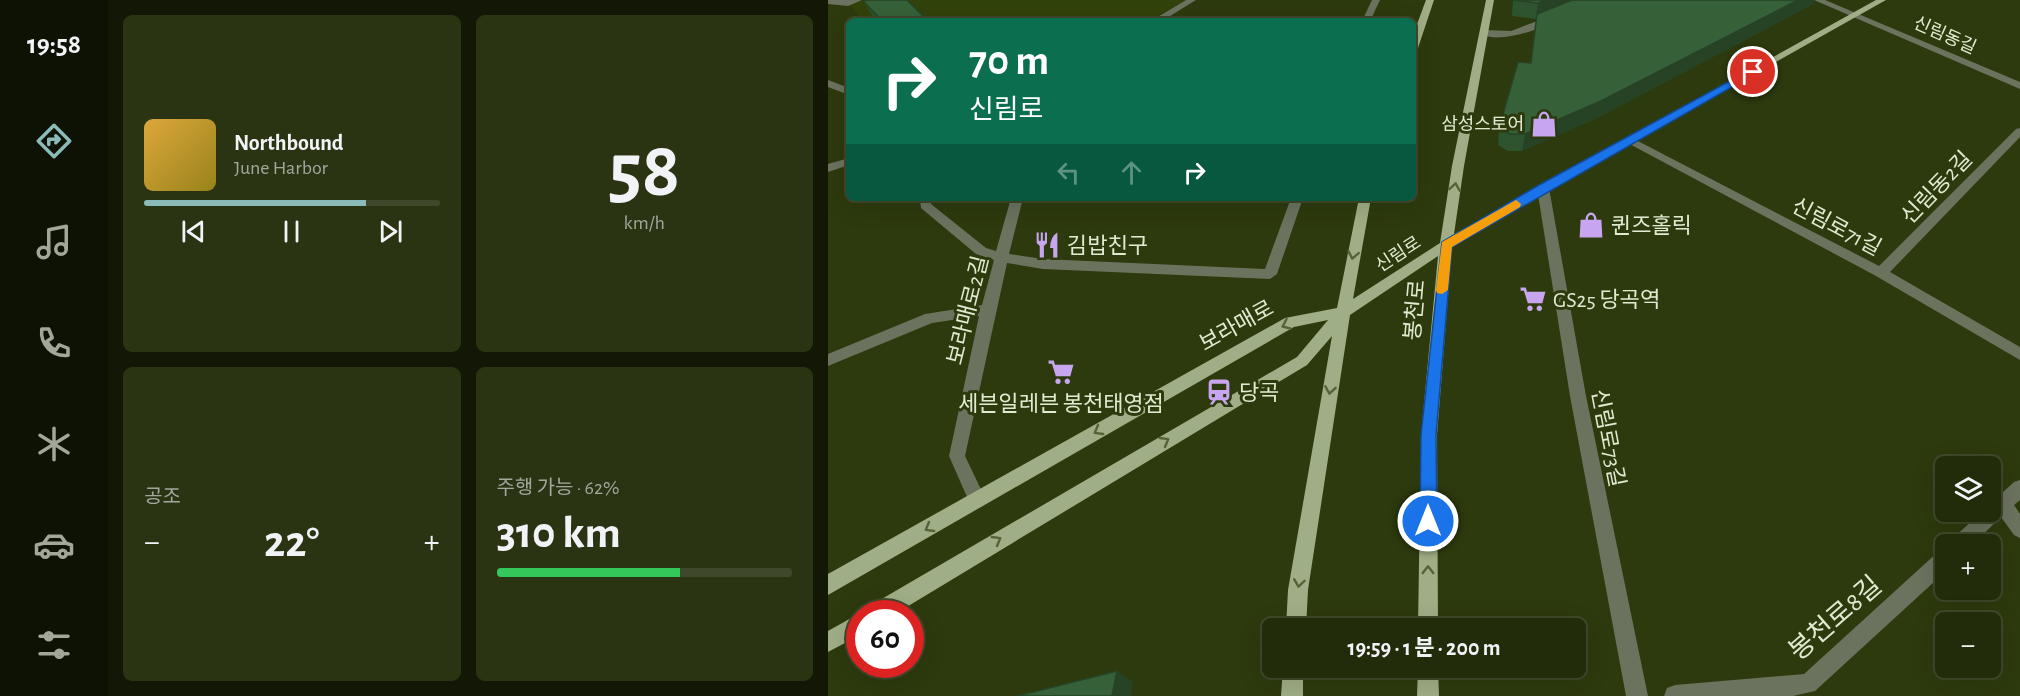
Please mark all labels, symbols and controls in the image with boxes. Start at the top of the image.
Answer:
street label: 신림동길 [1911,13,1979,58]
text: 19:58 [27,31,81,58]
text: 70 m [969,40,1049,82]
icon: right [870,42,948,120]
pin [1727,46,1778,97]
icon: arrive [1736,55,1769,88]
text: 신림로 [969,96,1044,123]
shop icon: 삼성스토어 [1529,109,1559,139]
place label: 삼성스토어 [1441,114,1524,134]
icon: directions [33,120,75,162]
text: Northbound [234,132,343,154]
text: 58 [608,133,680,211]
street label: 신림동2길 [1896,147,1976,228]
icon: left [1052,156,1085,189]
icon: ahead [1115,156,1148,189]
icon: right [1178,156,1211,189]
text: June Harbor [234,158,328,178]
one-way arrow [1448,182,1461,192]
street label: 신림로71길 [1788,193,1885,260]
shop icon: 퀸즈홀릭 [1576,210,1606,240]
text: km/h [624,213,665,233]
place label: 퀸즈홀릭 [1611,214,1692,237]
icon: previous [177,215,210,248]
icon: pause [275,215,308,248]
icon: next [374,215,407,248]
icon: music [33,221,75,263]
restaurant icon: 김밥친구 [1032,230,1062,260]
street label: 신림로 [1372,233,1424,276]
place label: 김밥친구 [1067,234,1148,257]
one-way arrow [1347,250,1360,260]
street label: 보라매로2길 [943,253,992,367]
street label: 봉천로 [1400,279,1429,341]
supermarket icon: GS25 당곡역 [1518,284,1548,314]
place label: GS25 당곡역 [1553,288,1660,311]
street label: 보라매로 [1195,296,1277,355]
one-way arrow [1281,318,1292,330]
icon: phone [33,322,75,364]
supermarket icon: 세븐일레븐 봉천태영점 [1046,357,1076,387]
station icon: 당곡 [1204,377,1234,407]
place label: 당곡 [1239,381,1279,404]
one-way arrow [1324,385,1337,395]
street label: 신림로73길 [1588,387,1629,489]
place label: 세븐일레븐 봉천태영점 [958,392,1164,415]
icon: climate [33,423,75,465]
one-way arrow [1094,424,1104,435]
one-way arrow [1159,437,1169,448]
map controls [1935,456,2001,678]
button: layers [1935,456,2001,522]
text: 주행 가능 · 62% [497,478,620,498]
text: 공조 [144,487,181,507]
position arrow [1396,489,1460,553]
text: 310 km [497,511,621,556]
text: 22° [264,520,320,565]
one-way arrow [924,520,935,532]
icon: car [33,524,75,566]
text: − [144,526,160,559]
text: + [424,526,439,559]
button: + [1935,534,2001,600]
one-way arrow [991,535,1001,547]
one-way arrow [1422,566,1434,575]
street label: 봉천로8길 [1783,571,1887,665]
one-way arrow [1294,578,1306,588]
speed limit sign: 60 [846,600,924,678]
button: − [1935,612,2001,678]
icon: filters [33,624,75,666]
text: 19:59 · 1 분 · 200 m [1348,637,1500,659]

